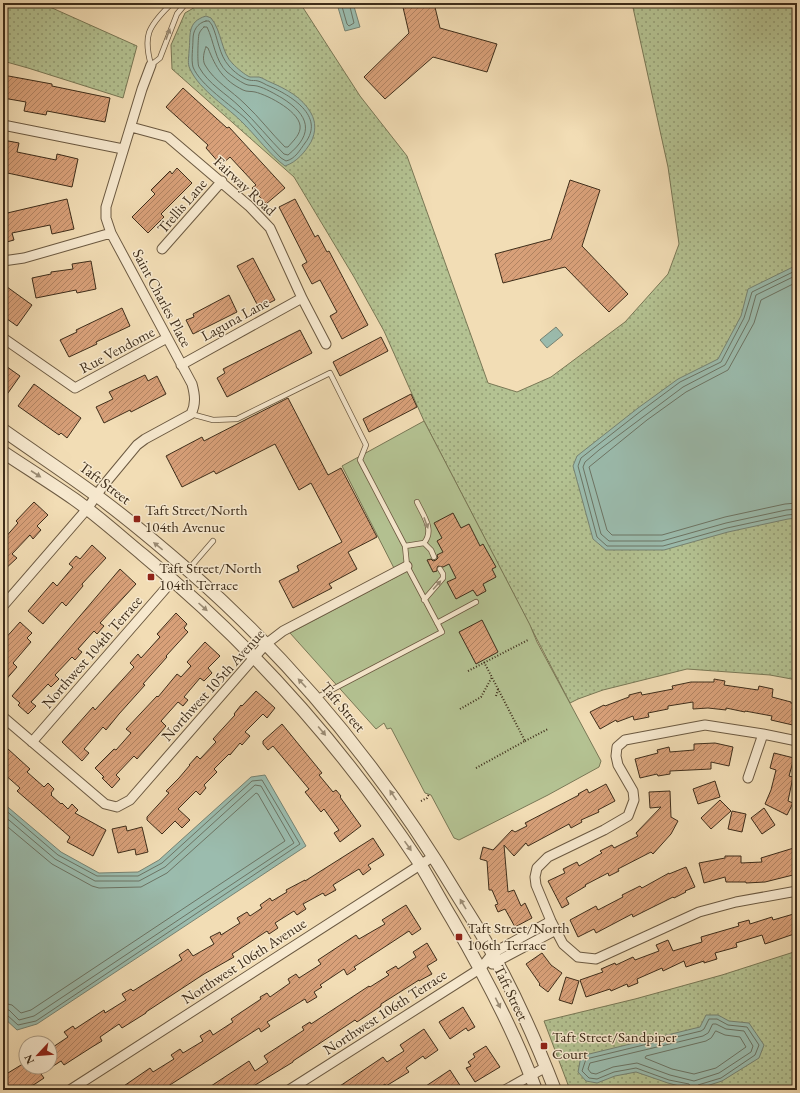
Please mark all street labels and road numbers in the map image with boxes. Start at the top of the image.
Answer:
street label: Fairway Road [210,152,281,220]
street label: Trellis Lane [153,174,211,237]
street label: Saint Charles Place [129,245,196,350]
street label: Laguna Lane [198,292,272,345]
street label: Rue Vendome [76,322,158,377]
street label: Taft Street [76,457,135,508]
street label: Northwest 104th Terrace [37,591,146,712]
street label: Northwest 105th Avenue [157,624,268,745]
street label: Taft Street [317,678,370,736]
street label: Northwest 106th Avenue [178,913,310,1008]
street label: Taft Street [490,962,533,1024]
street label: Northwest 106th Terrace [319,964,450,1059]

